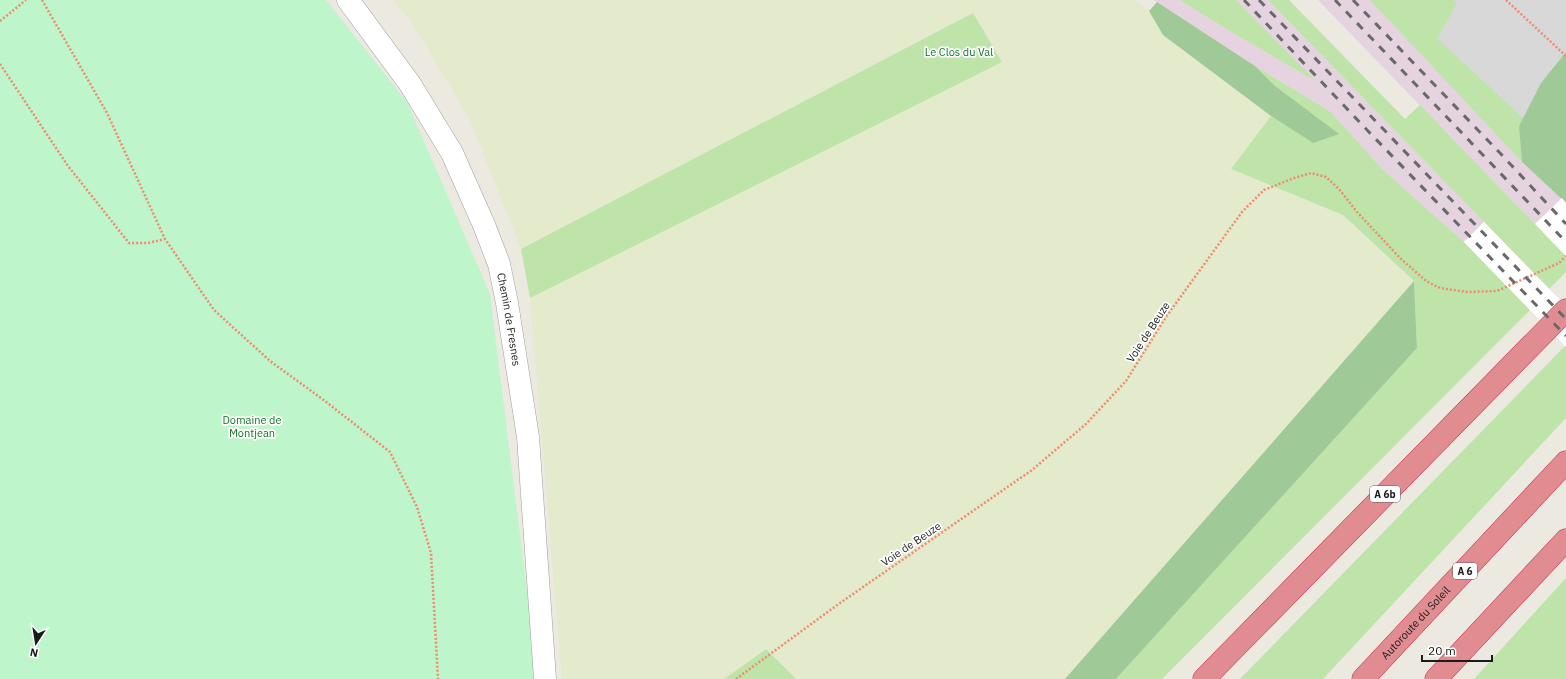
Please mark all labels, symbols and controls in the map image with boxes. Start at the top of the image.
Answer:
park label: Le Clos du Val [925,45,993,59]
street label: Chemin de Fresnes [494,271,524,367]
street label: Voie de Beuze [1123,299,1173,365]
park label: Domaine de Montjean [222,413,282,440]
road number: A 6b [1370,486,1400,502]
street label: Voie de Beuze [878,519,944,569]
road number: A 6 [1453,563,1477,579]
street label: Autoroute du Soleil [1378,583,1453,662]
north arrow [16,623,56,663]
scale bar [1422,637,1492,663]
text: 20 m [1428,643,1456,658]
text: N [29,645,39,660]

